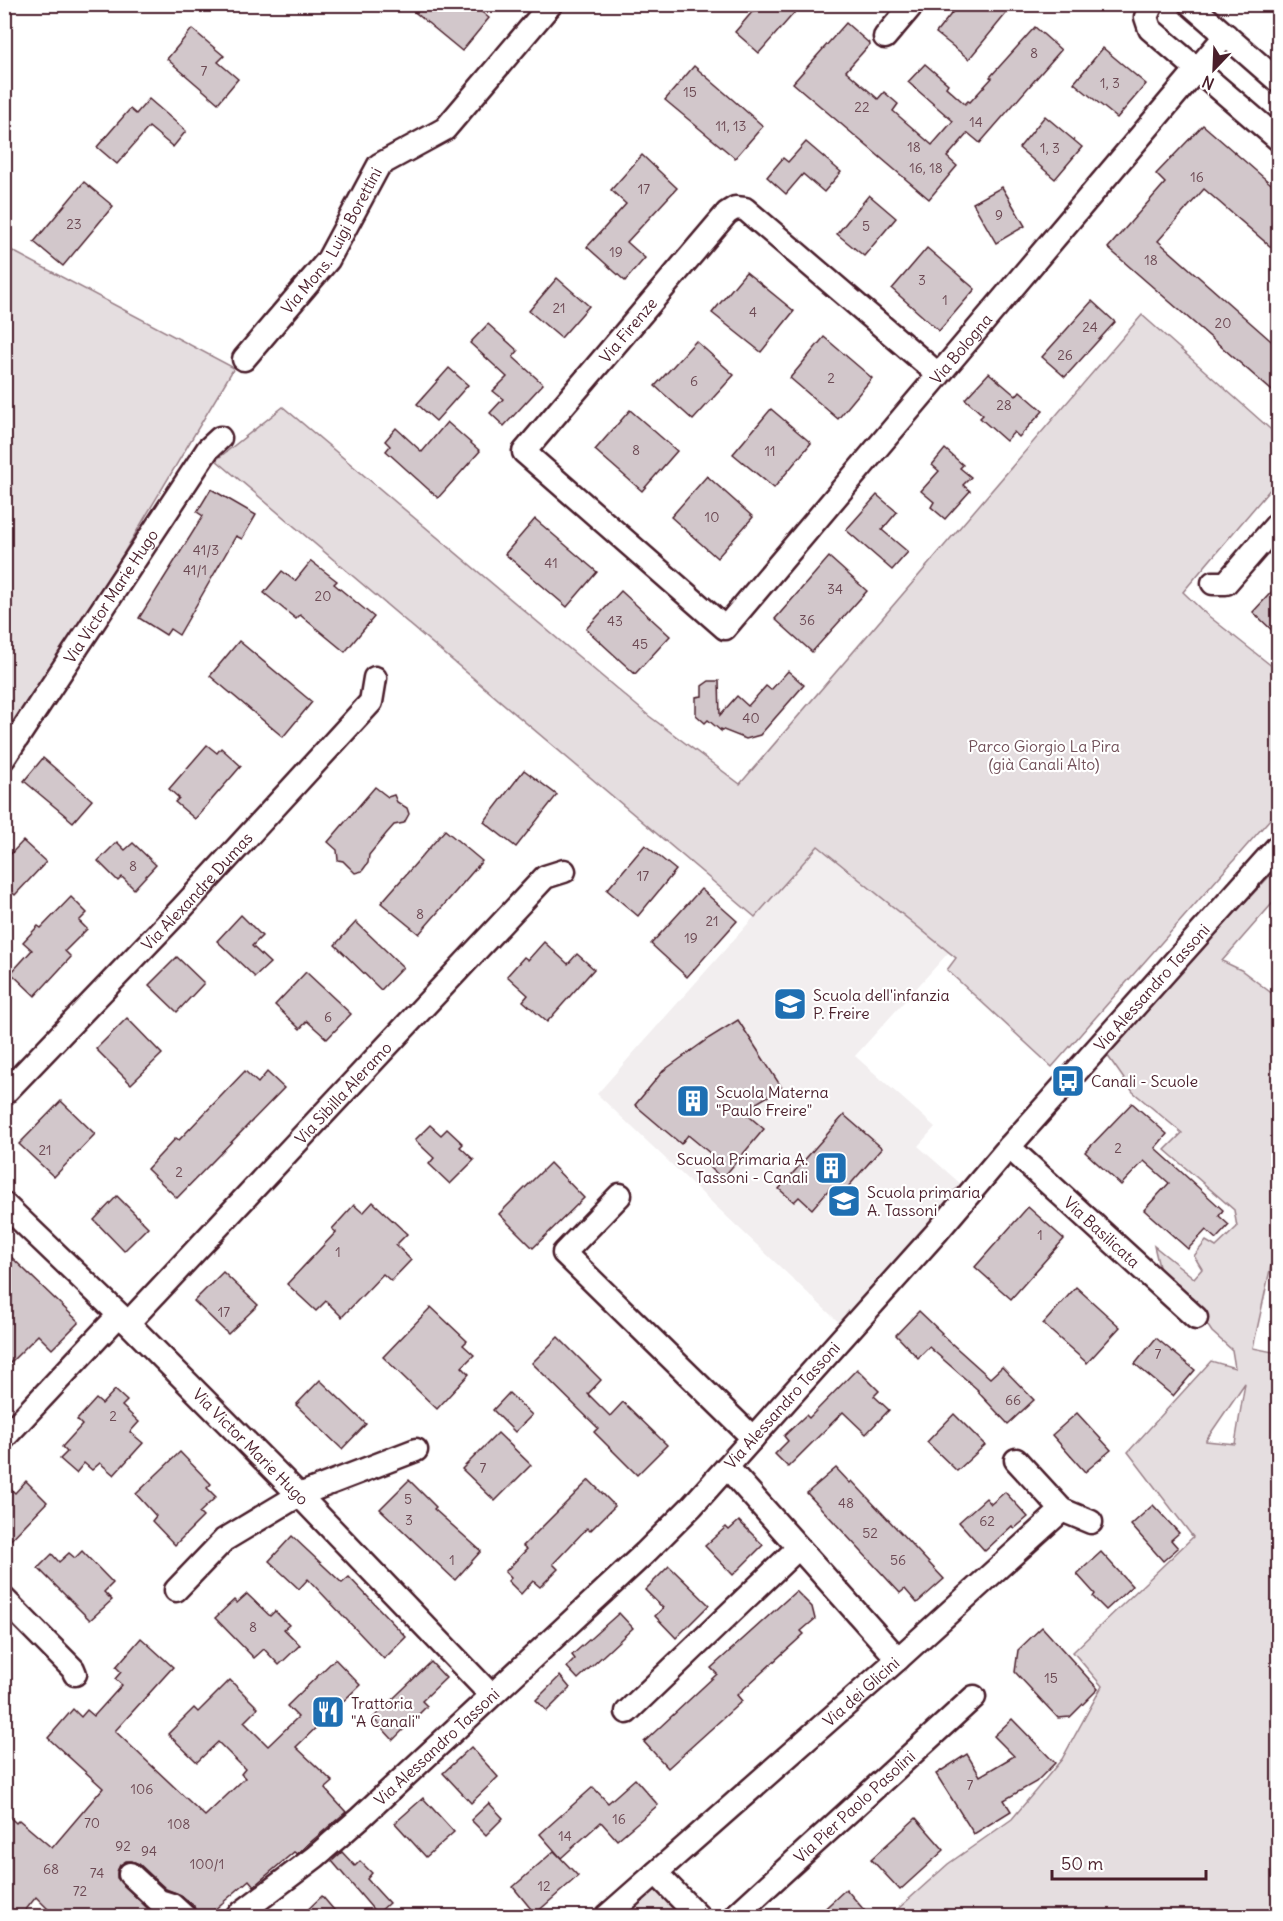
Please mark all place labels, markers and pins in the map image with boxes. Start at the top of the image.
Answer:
place label: Scuola dell'infanzia P. Freire [813,985,950,1023]
school or university icon: Scuola dell'infanzia P. Freire [772,986,808,1022]
bus stop icon: Canali - Scuole [1050,1063,1086,1099]
place label: Canali - Scuole [1091,1071,1198,1091]
place label: Scuola Materna "Paulo Freire" [716,1082,829,1120]
building icon: Scuola Materna "Paulo Freire" [675,1083,711,1119]
place label: Scuola Primaria A. Tassoni - Canali [677,1149,808,1187]
building icon: Scuola Primaria A. Tassoni - Canali [813,1150,849,1186]
place label: Scuola primaria A. Tassoni [867,1182,980,1220]
school or university icon: Scuola primaria A. Tassoni [826,1183,862,1219]
place label: Trattoria "A Canali" [351,1693,421,1731]
restaurant icon: Trattoria "A Canali" [310,1694,346,1730]

